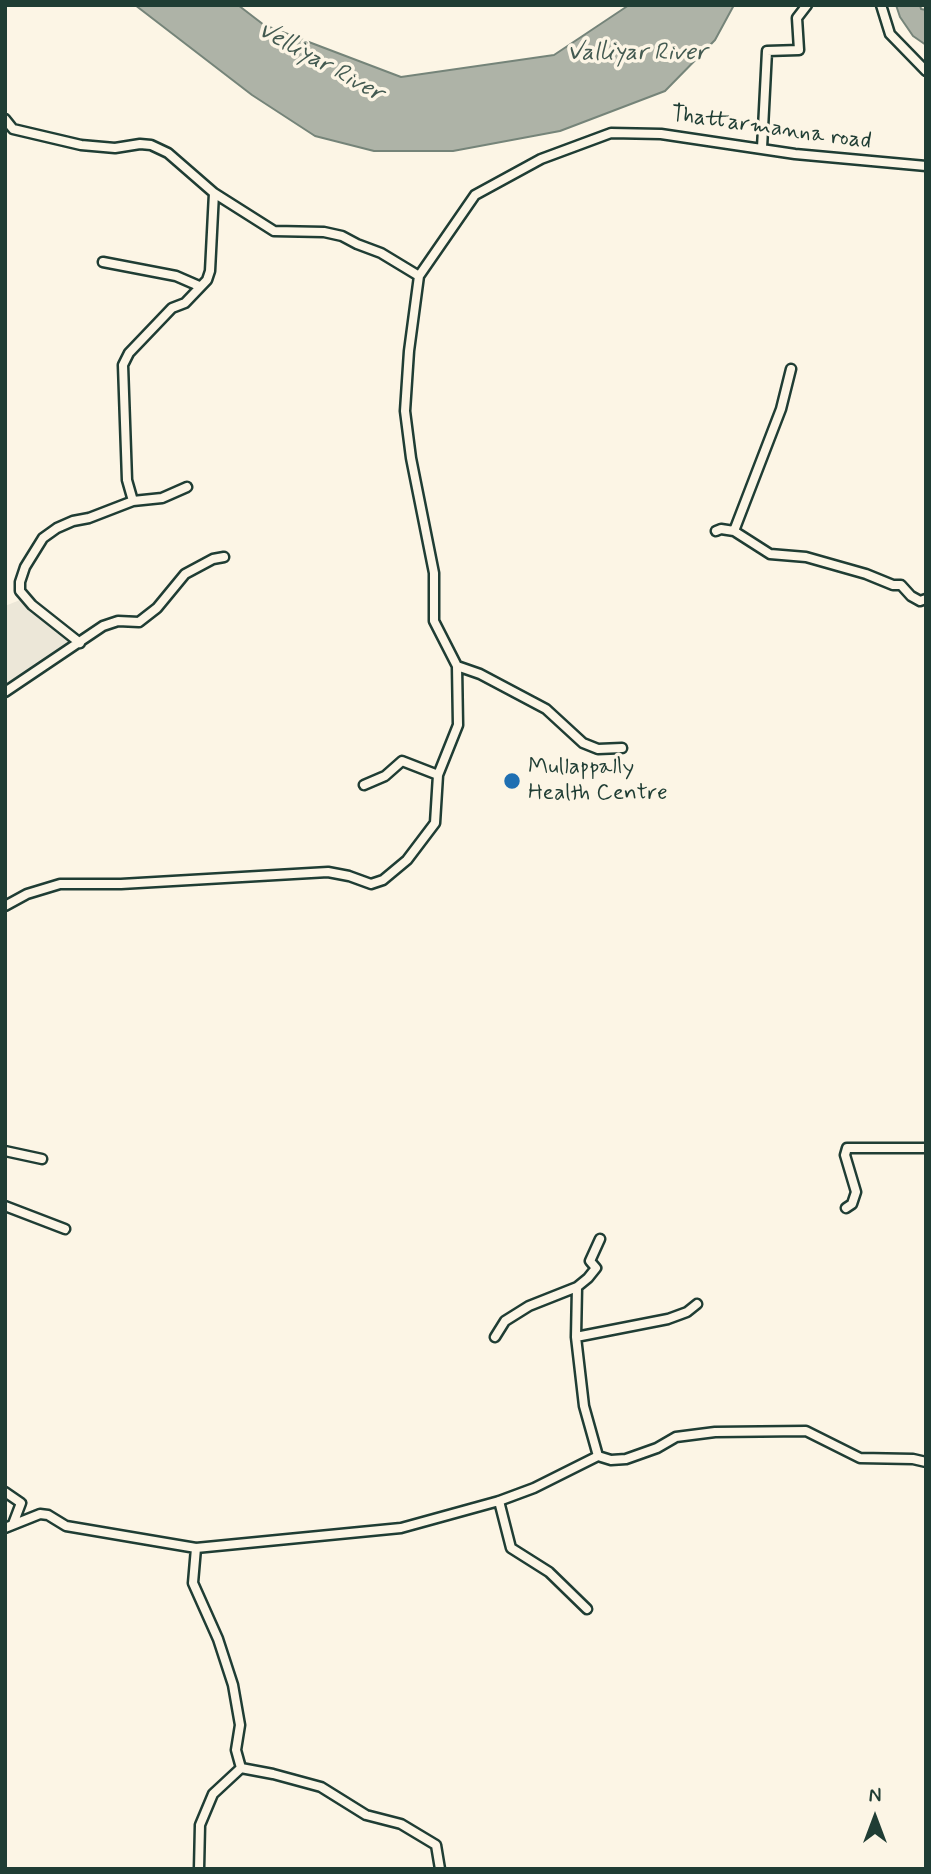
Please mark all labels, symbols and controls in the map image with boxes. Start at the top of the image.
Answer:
water label: Velliyar River [252,17,388,109]
water label: Valliyar River [567,40,707,68]
street label: Thattarmanna road [669,101,873,157]
place label: Mullappally Health Centre [528,754,668,808]
marker: Mullappally Health Centre [502,771,522,791]
north arrow [840,1783,910,1853]
text: N [869,1784,881,1809]

